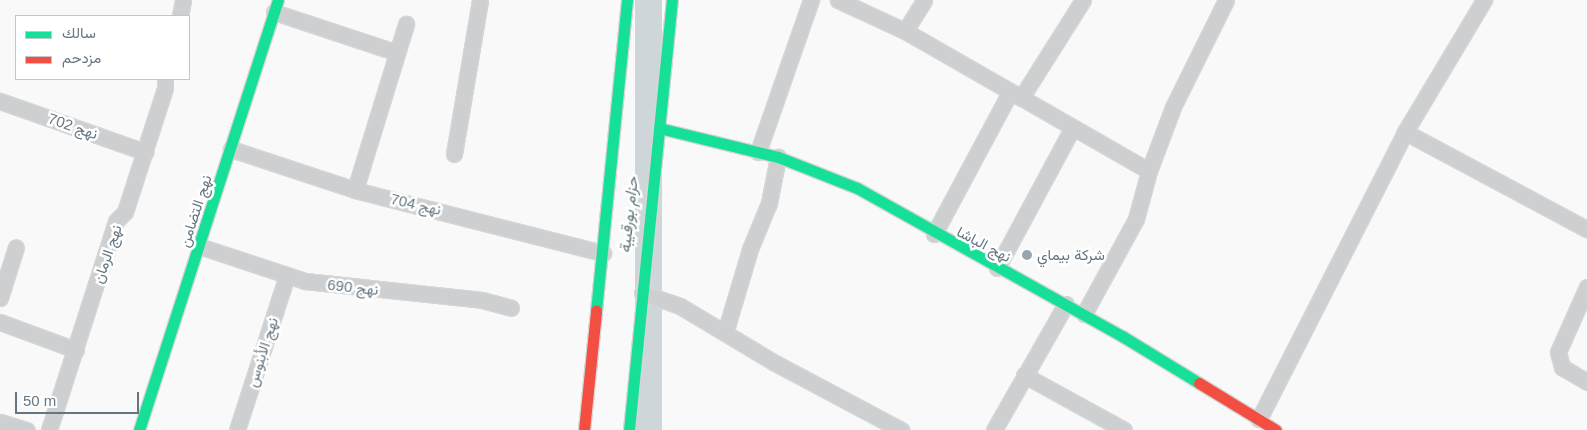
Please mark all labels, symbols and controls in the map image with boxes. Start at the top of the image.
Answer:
legend [15,15,190,80]
text: سالك [62,24,96,41]
text: مزدحم [62,49,101,66]
street label: نهج 702 [46,109,100,143]
street label: نهج التضامن [175,173,215,249]
water label: حزام بورقيبة [615,176,643,254]
street label: نهج 704 [389,189,443,219]
street label: نهج الرمان [89,222,125,286]
street label: نهج الباشا [954,222,1014,266]
place label: شركة بيماي [1037,246,1105,264]
marker: شركة بيماي [1021,249,1033,261]
street label: نهج 690 [327,275,379,299]
street label: نهج الأبنوس [242,315,282,389]
scale bar [18,382,141,414]
text: 50 m [23,392,56,409]

